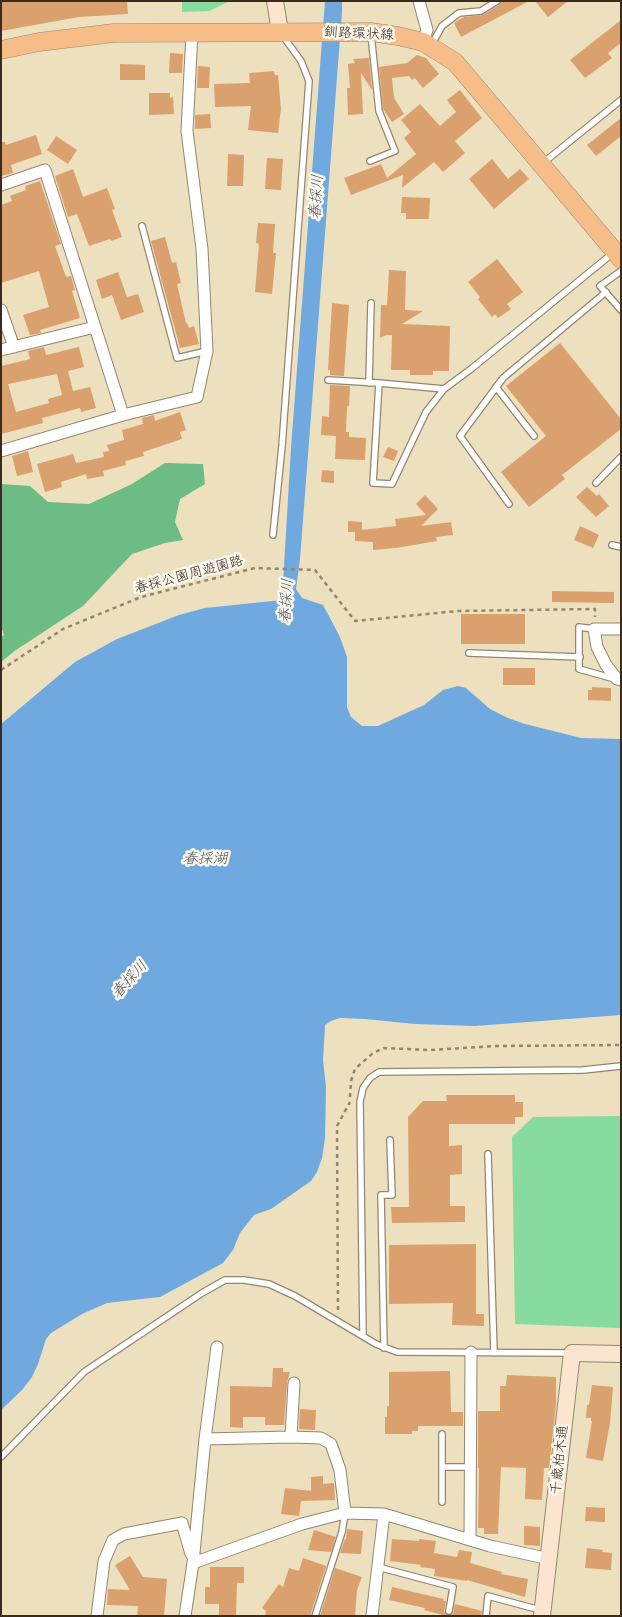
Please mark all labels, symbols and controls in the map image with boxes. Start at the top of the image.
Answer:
street label: 釧路環状線 [324,24,394,44]
water label: 春採川 [306,174,328,220]
street label: 春採公園周遊園路 [133,552,245,598]
water label: 春採川 [276,578,298,624]
water label: 春採湖 [183,850,227,868]
water label: 春採川 [108,957,152,1003]
street label: 千歳柏木通 [548,1424,572,1496]

